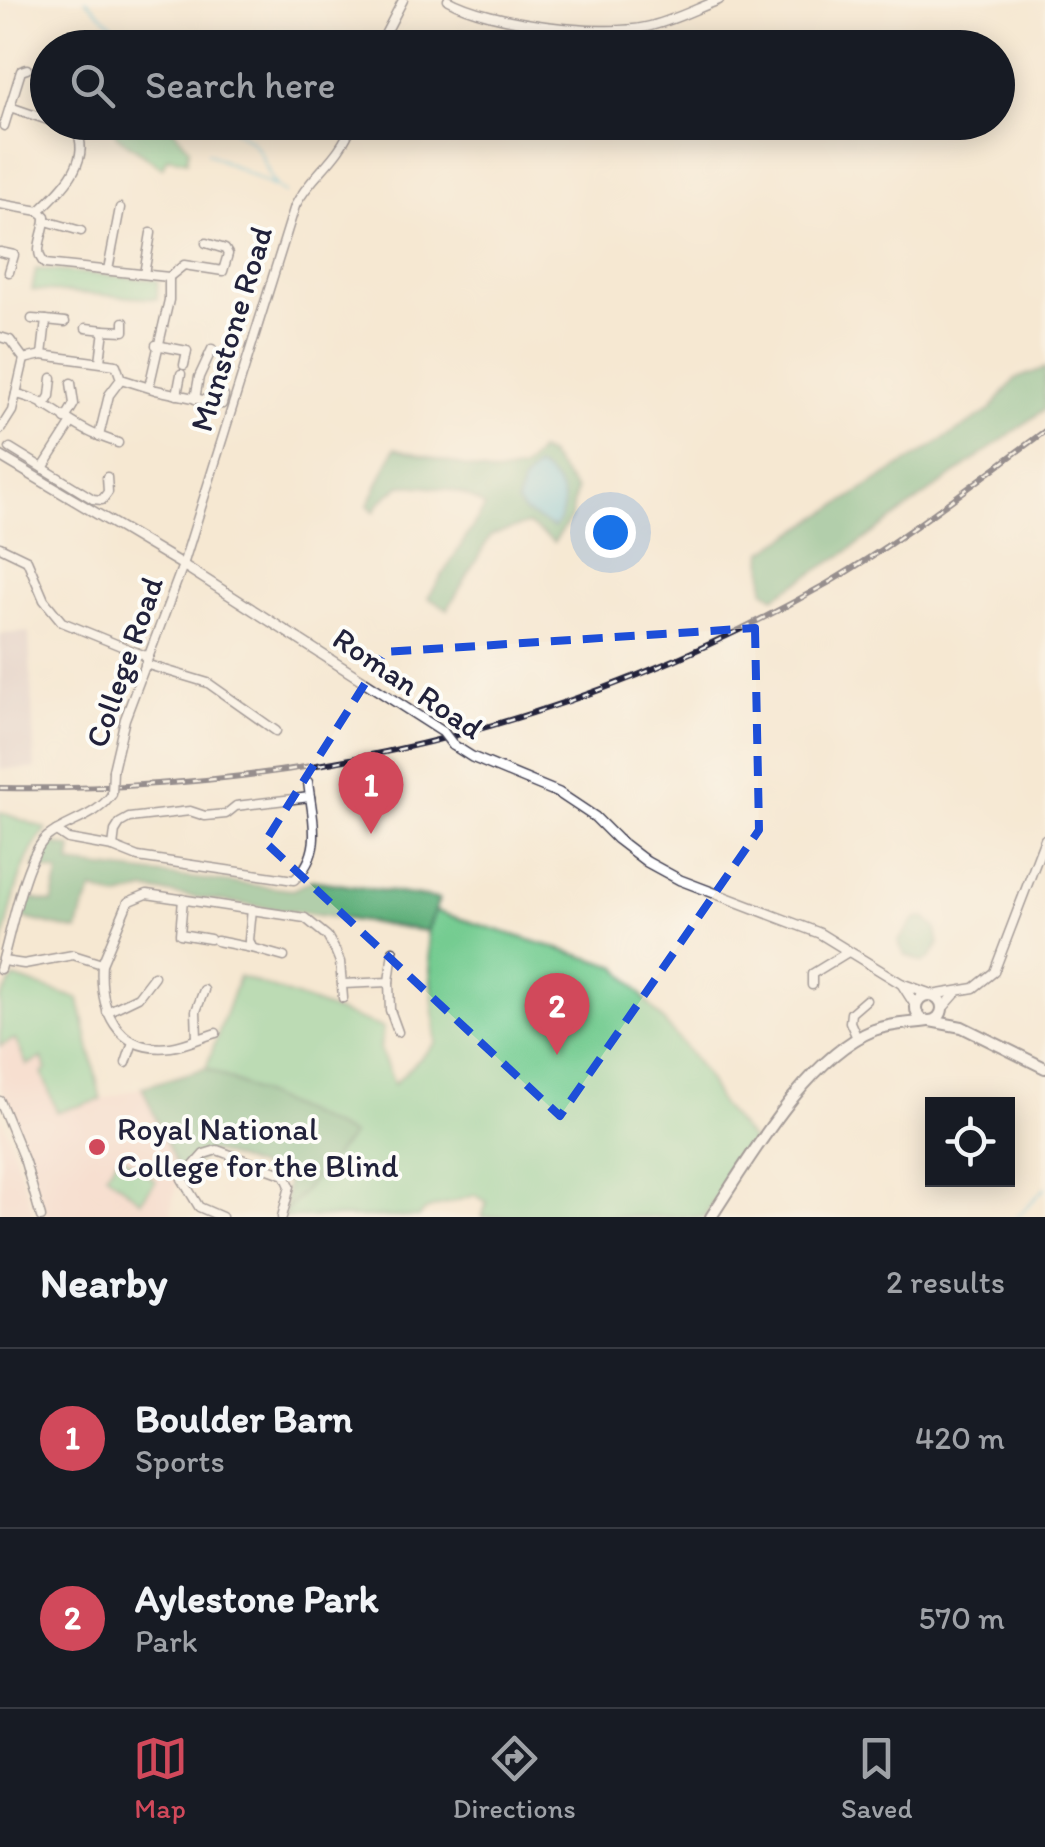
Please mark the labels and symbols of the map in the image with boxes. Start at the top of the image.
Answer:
street label: Munstone Road [182,222,280,436]
your location [585,507,636,558]
street label: College Road [77,571,171,752]
street label: Roman Road [326,619,490,747]
pin: 1 [338,752,404,834]
pin: 2 [524,972,590,1055]
place label: Royal National College for the Blind [117,1110,399,1185]
marker: Royal National College for the Blind [86,1136,108,1158]

